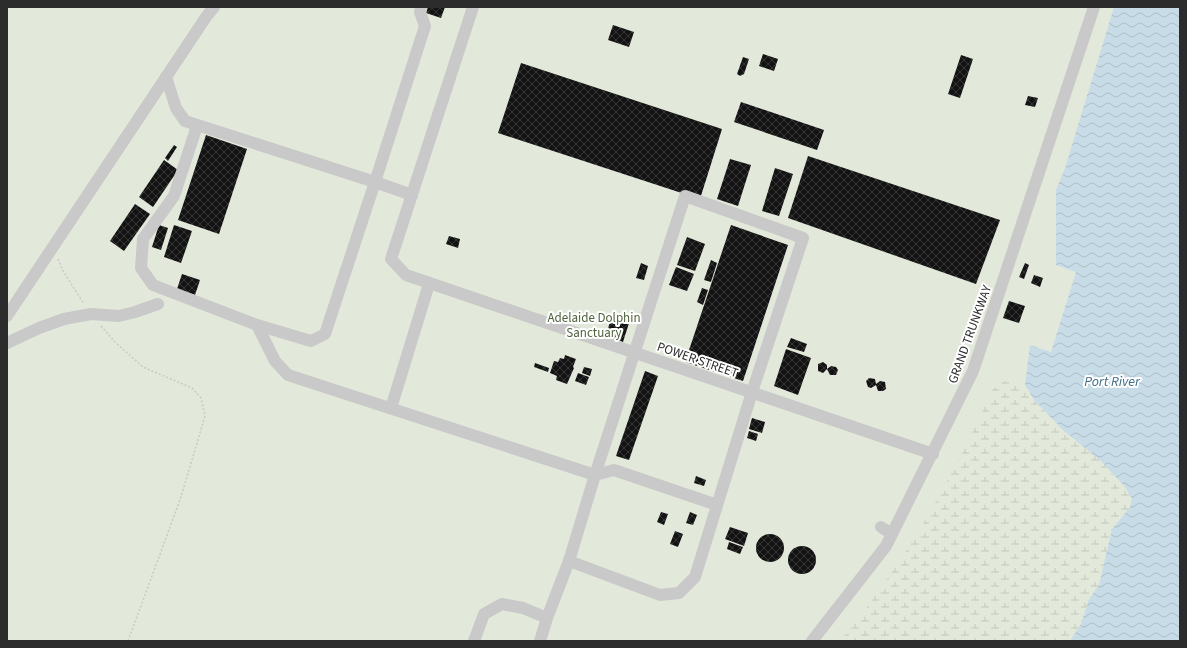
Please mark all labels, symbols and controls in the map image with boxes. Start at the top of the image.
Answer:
street label: GRAND TRUNKWAY [944,282,996,386]
park label: Adelaide Dolphin Sanctuary [547,309,641,342]
street label: POWER STREET [655,338,741,382]
water label: Port River [1084,372,1141,392]

